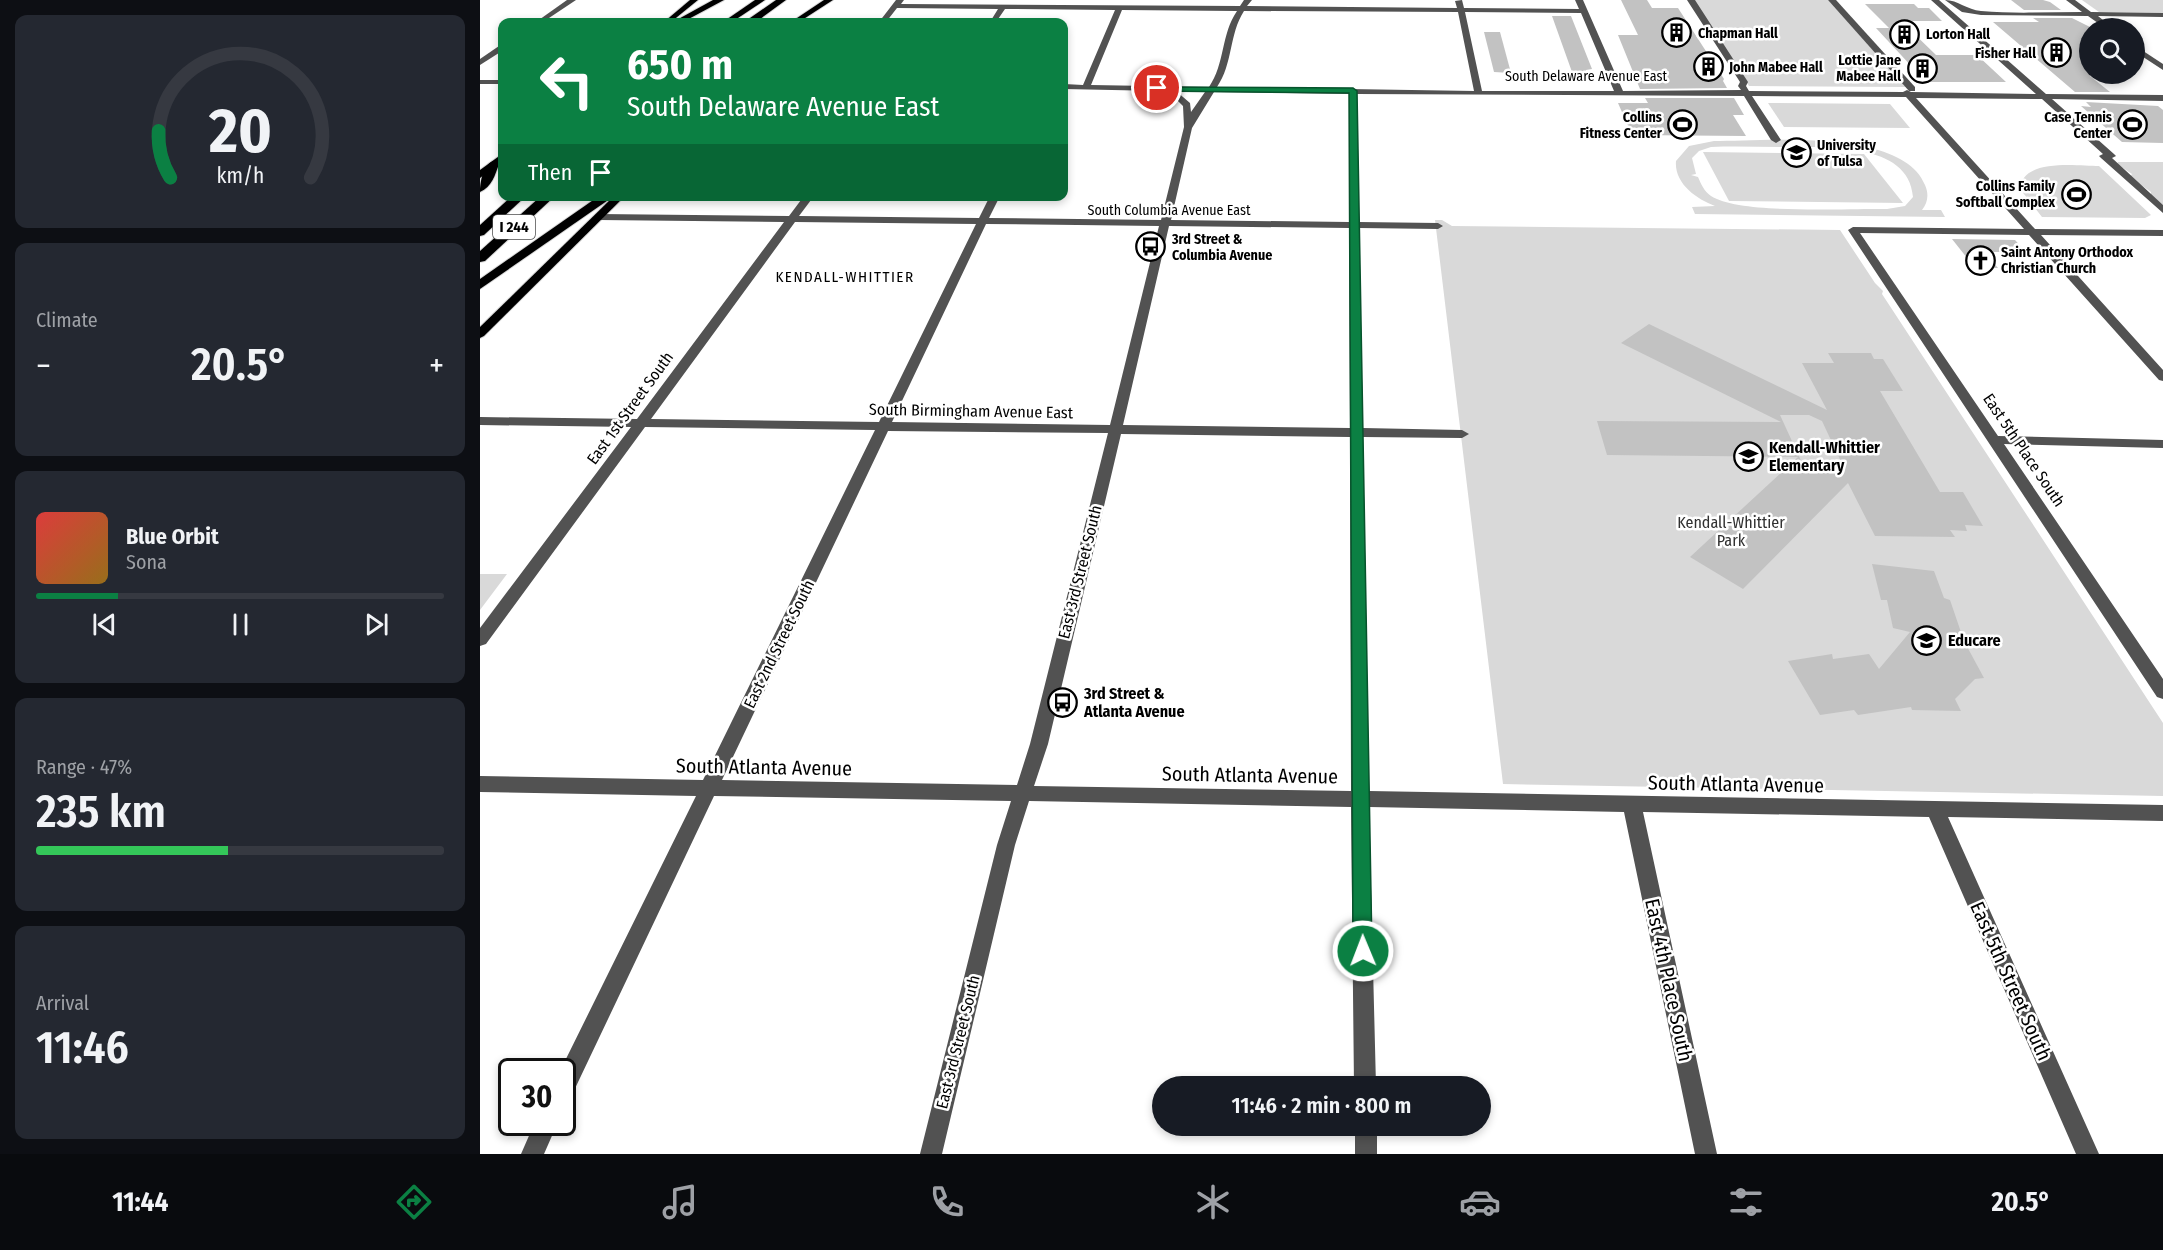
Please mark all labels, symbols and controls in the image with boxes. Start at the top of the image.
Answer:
building icon: Chapman Hall [1661,17,1693,49]
building icon: Lorton Hall [1889,18,1921,50]
map controls [2079,18,2145,84]
button: search [2079,18,2145,84]
place label: Chapman Hall [1698,25,1778,42]
place label: Lorton Hall [1926,26,1990,43]
building icon: Fisher Hall [2041,37,2073,69]
text: 650 m [627,40,733,90]
icon: left [528,42,606,120]
place label: Fisher Hall [1975,45,2036,62]
building icon: John Mabee Hall [1692,51,1724,83]
place label: Lottie Jane Mabee Hall [1836,52,1901,85]
building icon: Lottie Jane Mabee Hall [1906,52,1938,84]
place label: John Mabee Hall [1728,59,1823,76]
pin [1131,62,1182,113]
street label: South Delaware Avenue East [1505,68,1667,85]
icon: arrive [1140,71,1173,104]
text: South Delaware Avenue East [627,91,939,123]
text: 20 [208,95,271,170]
place label: Collins Fitness Center [1580,109,1663,142]
sports icon: Collins Fitness Center [1667,109,1699,141]
place label: Case Tennis Center [2044,109,2113,142]
sports icon: Case Tennis Center [2117,109,2149,141]
school or university icon: University of Tulsa [1780,137,1812,169]
place label: University of Tulsa [1817,137,1876,170]
icon: arrive [584,156,617,189]
text: Then [528,159,572,186]
text: km/h [216,164,264,190]
place label: Collins Family Softball Complex [1956,178,2055,211]
sports icon: Collins Family Softball Complex [2060,178,2092,210]
street label: South Columbia Avenue East [1087,202,1251,219]
road number: I 244 [493,215,535,239]
bus stop icon: 3rd Street & Columbia Avenue [1135,231,1167,263]
place label: 3rd Street & Columbia Avenue [1171,231,1272,264]
church icon: Saint Antony Orthodox Christian Church [1964,244,1996,276]
place label: Saint Antony Orthodox Christian Church [2001,244,2134,277]
district label: KENDALL-WHITTIER [775,268,915,286]
text: Climate [36,308,98,332]
text: 20.5° [191,338,289,392]
text: − [36,346,51,386]
text: + [429,346,444,386]
street label: East 1st Street South [583,348,677,468]
street label: East 5th Place South [1979,390,2069,510]
street label: South Birmingham Avenue East [869,400,1074,422]
place label: Kendall-Whittier Elementary [1769,438,1880,475]
school or university icon: Kendall-Whittier Elementary [1732,440,1764,472]
street label: East 3rd Street South [1054,503,1106,641]
park label: Kendall-Whittier Park [1677,513,1785,550]
text: Blue Orbit [126,523,219,550]
text: Sona [126,550,167,574]
street label: East 2nd Street South [740,577,818,711]
icon: previous [88,608,121,641]
icon: pause [224,608,257,641]
icon: next [360,608,393,641]
school or university icon: Educare [1911,624,1943,656]
place label: Educare [1948,631,2001,650]
place label: 3rd Street & Atlanta Avenue [1083,684,1185,721]
bus stop icon: 3rd Street & Atlanta Avenue [1047,686,1079,718]
street label: South Atlanta Avenue [676,753,852,781]
text: Range · 47% [36,755,132,779]
street label: South Atlanta Avenue [1162,761,1338,789]
street label: South Atlanta Avenue [1648,770,1824,798]
text: 235 km [36,785,166,839]
street label: East 4th Place South [1640,896,1698,1064]
street label: East 5th Street South [1965,898,2057,1064]
position arrow [1331,919,1395,983]
street label: East 3rd Street South [932,973,984,1111]
text: Arrival [36,991,89,1015]
text: 11:46 [36,1021,129,1075]
speed limit sign: 30 [498,1058,576,1136]
text: 11:46 · 2 min · 800 m [1232,1092,1411,1119]
icon: directions [393,1181,435,1223]
icon: music [659,1181,701,1223]
icon: phone [926,1181,968,1223]
icon: climate [1192,1181,1234,1223]
icon: car [1459,1181,1501,1223]
icon: filters [1725,1181,1767,1223]
text: 11:44 [112,1186,168,1218]
text: 20.5° [1991,1186,2051,1218]

